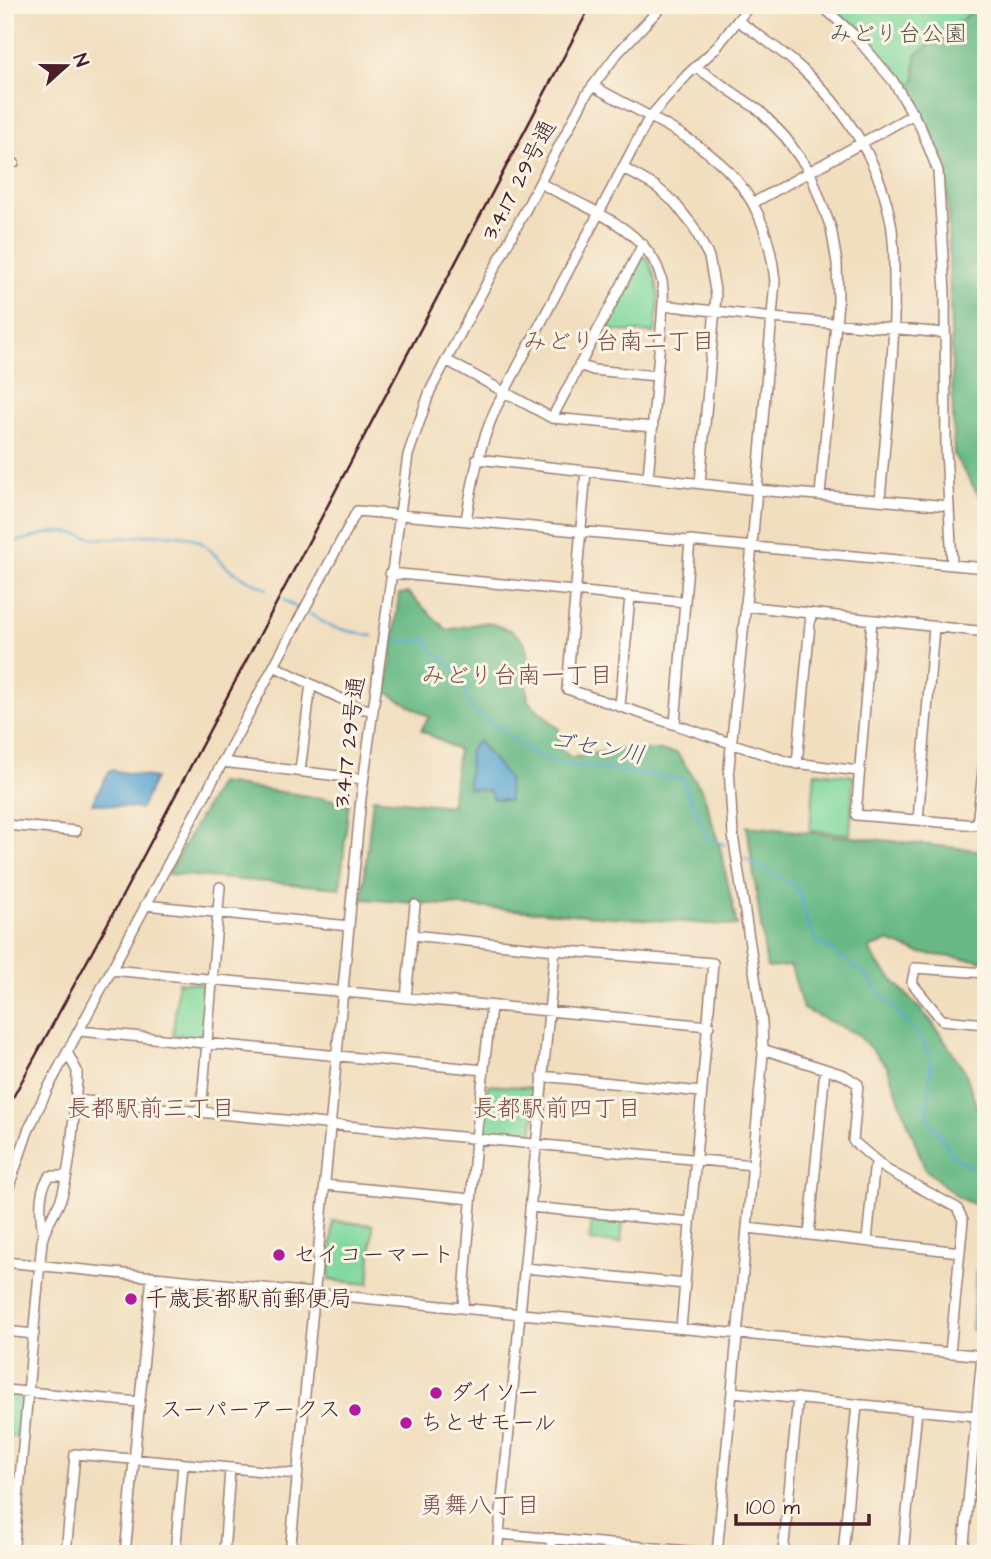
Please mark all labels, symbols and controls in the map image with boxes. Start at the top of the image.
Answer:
park label: みどり台公園 [829,18,967,50]
north arrow [32,32,102,102]
text: N [66,50,95,71]
street label: 3.4.17 29号通 [474,114,564,246]
district label: みどり台南二丁目 [523,325,715,359]
district label: みどり台南一丁目 [421,659,613,693]
street label: 3.4.17 29号通 [325,674,373,810]
water label: ゴセン川 [547,723,647,773]
district label: 長都駅前三丁目 [67,1092,235,1126]
district label: 長都駅前四丁目 [473,1092,641,1126]
place label: セイコーマート [293,1239,454,1271]
marker: セイコーマート [271,1247,287,1263]
place label: 千歳長都駅前郵便局 [145,1283,352,1315]
marker: 千歳長都駅前郵便局 [123,1291,139,1307]
place label: ダイソー [450,1377,540,1409]
marker: ダイソー [428,1385,444,1401]
place label: スーパーアークス [160,1394,341,1426]
marker: スーパーアークス [347,1402,363,1418]
place label: ちとせモール [420,1407,557,1439]
marker: ちとせモール [398,1415,414,1431]
scale bar [736,1482,869,1526]
district label: 勇舞八丁目 [420,1489,540,1523]
text: 100 m [746,1493,801,1522]

